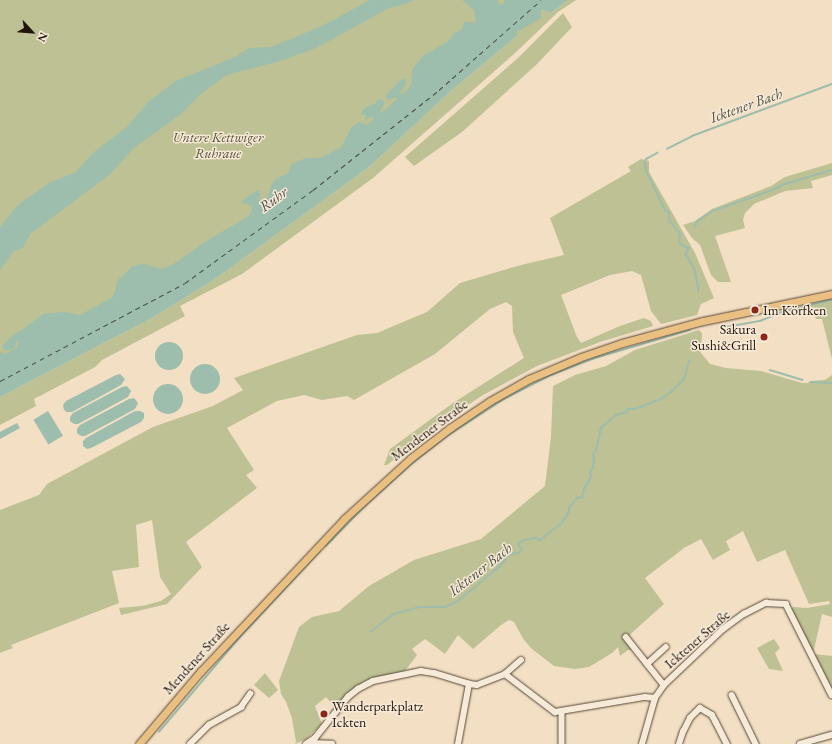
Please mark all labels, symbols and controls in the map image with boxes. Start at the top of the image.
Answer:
north arrow [12,12,52,52]
text: N [35,30,51,44]
water label: Icktener Bach [707,84,785,126]
park label: Untere Kettwiger Ruhraue [173,129,263,162]
water label: Ruhr [255,183,291,215]
place label: Im Körfken [763,302,826,318]
marker: Im Körfken [750,305,760,315]
place label: Sakura Sushi&Grill [691,321,756,354]
marker: Sakura Sushi&Grill [759,332,769,342]
street label: Mendener Straße [387,396,471,464]
water label: Icktener Bach [445,539,515,599]
street label: Icktener Straße [661,606,733,672]
street label: Mendener Straße [159,618,233,698]
place label: Wanderparkplatz Ickten [332,698,423,730]
marker: Wanderparkplatz Ickten [319,709,329,719]

